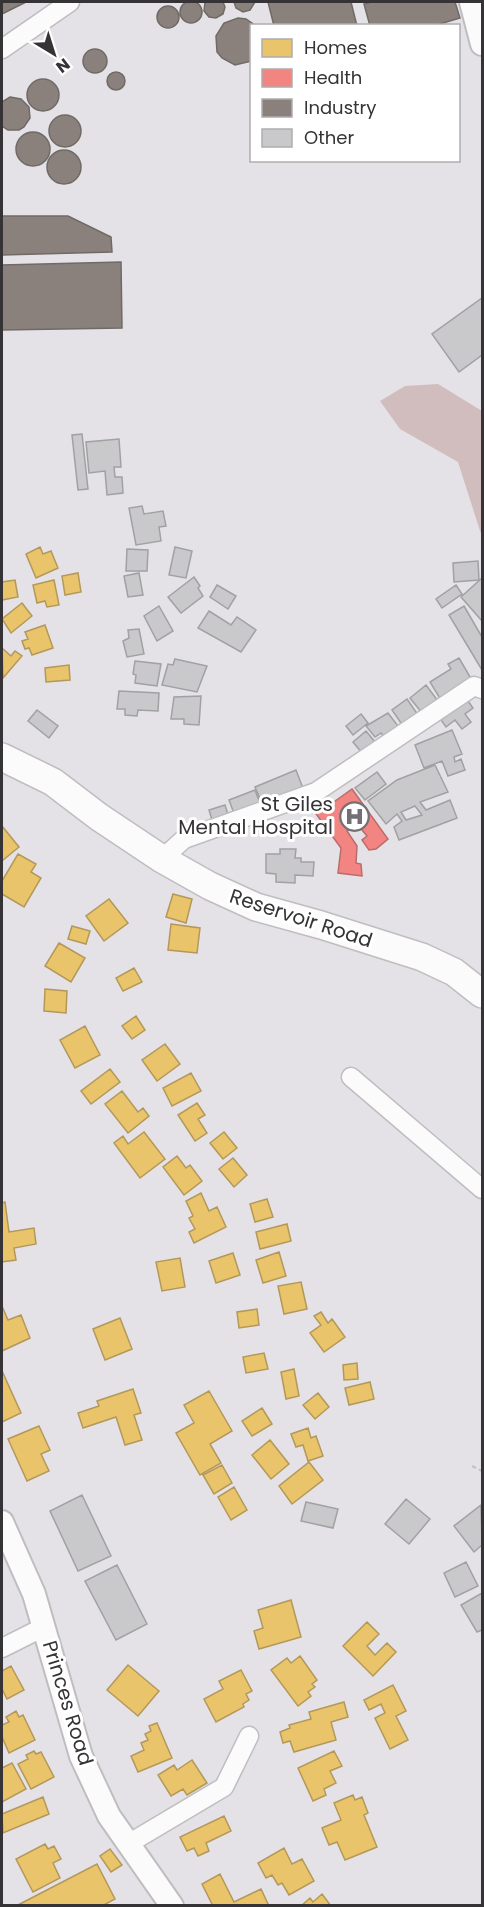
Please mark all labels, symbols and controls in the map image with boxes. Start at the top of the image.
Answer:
north arrow [24,24,84,84]
legend [250,24,460,162]
text: Homes [304,35,367,60]
text: N [51,53,75,78]
text: Health [304,65,362,90]
text: Industry [304,95,376,120]
text: Other [304,125,354,150]
place label: St Giles Mental Hospital [178,790,333,841]
hospital icon: St Giles Mental Hospital [338,800,370,832]
street label: Reservoir Road [226,882,376,954]
street label: Princes Road [36,1637,100,1769]

